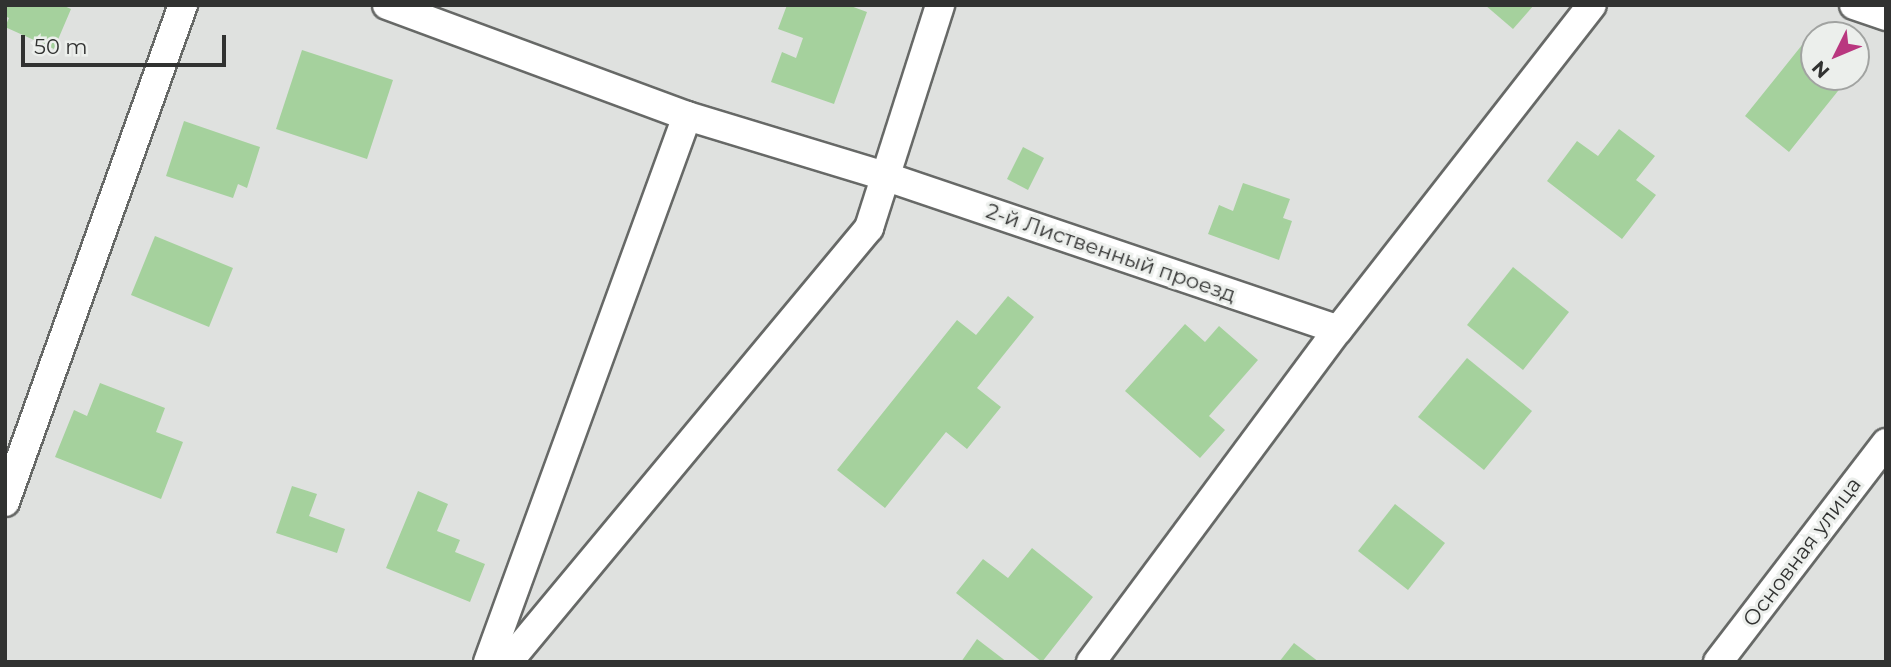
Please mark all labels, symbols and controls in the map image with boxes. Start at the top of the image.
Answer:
scale bar [24,21,229,65]
north arrow [1800,21,1870,91]
text: 50 m [34,34,88,59]
text: N [1807,56,1834,83]
street label: 2-й Лиственный проезд [983,198,1239,308]
street label: Основная улица [1738,472,1866,632]

